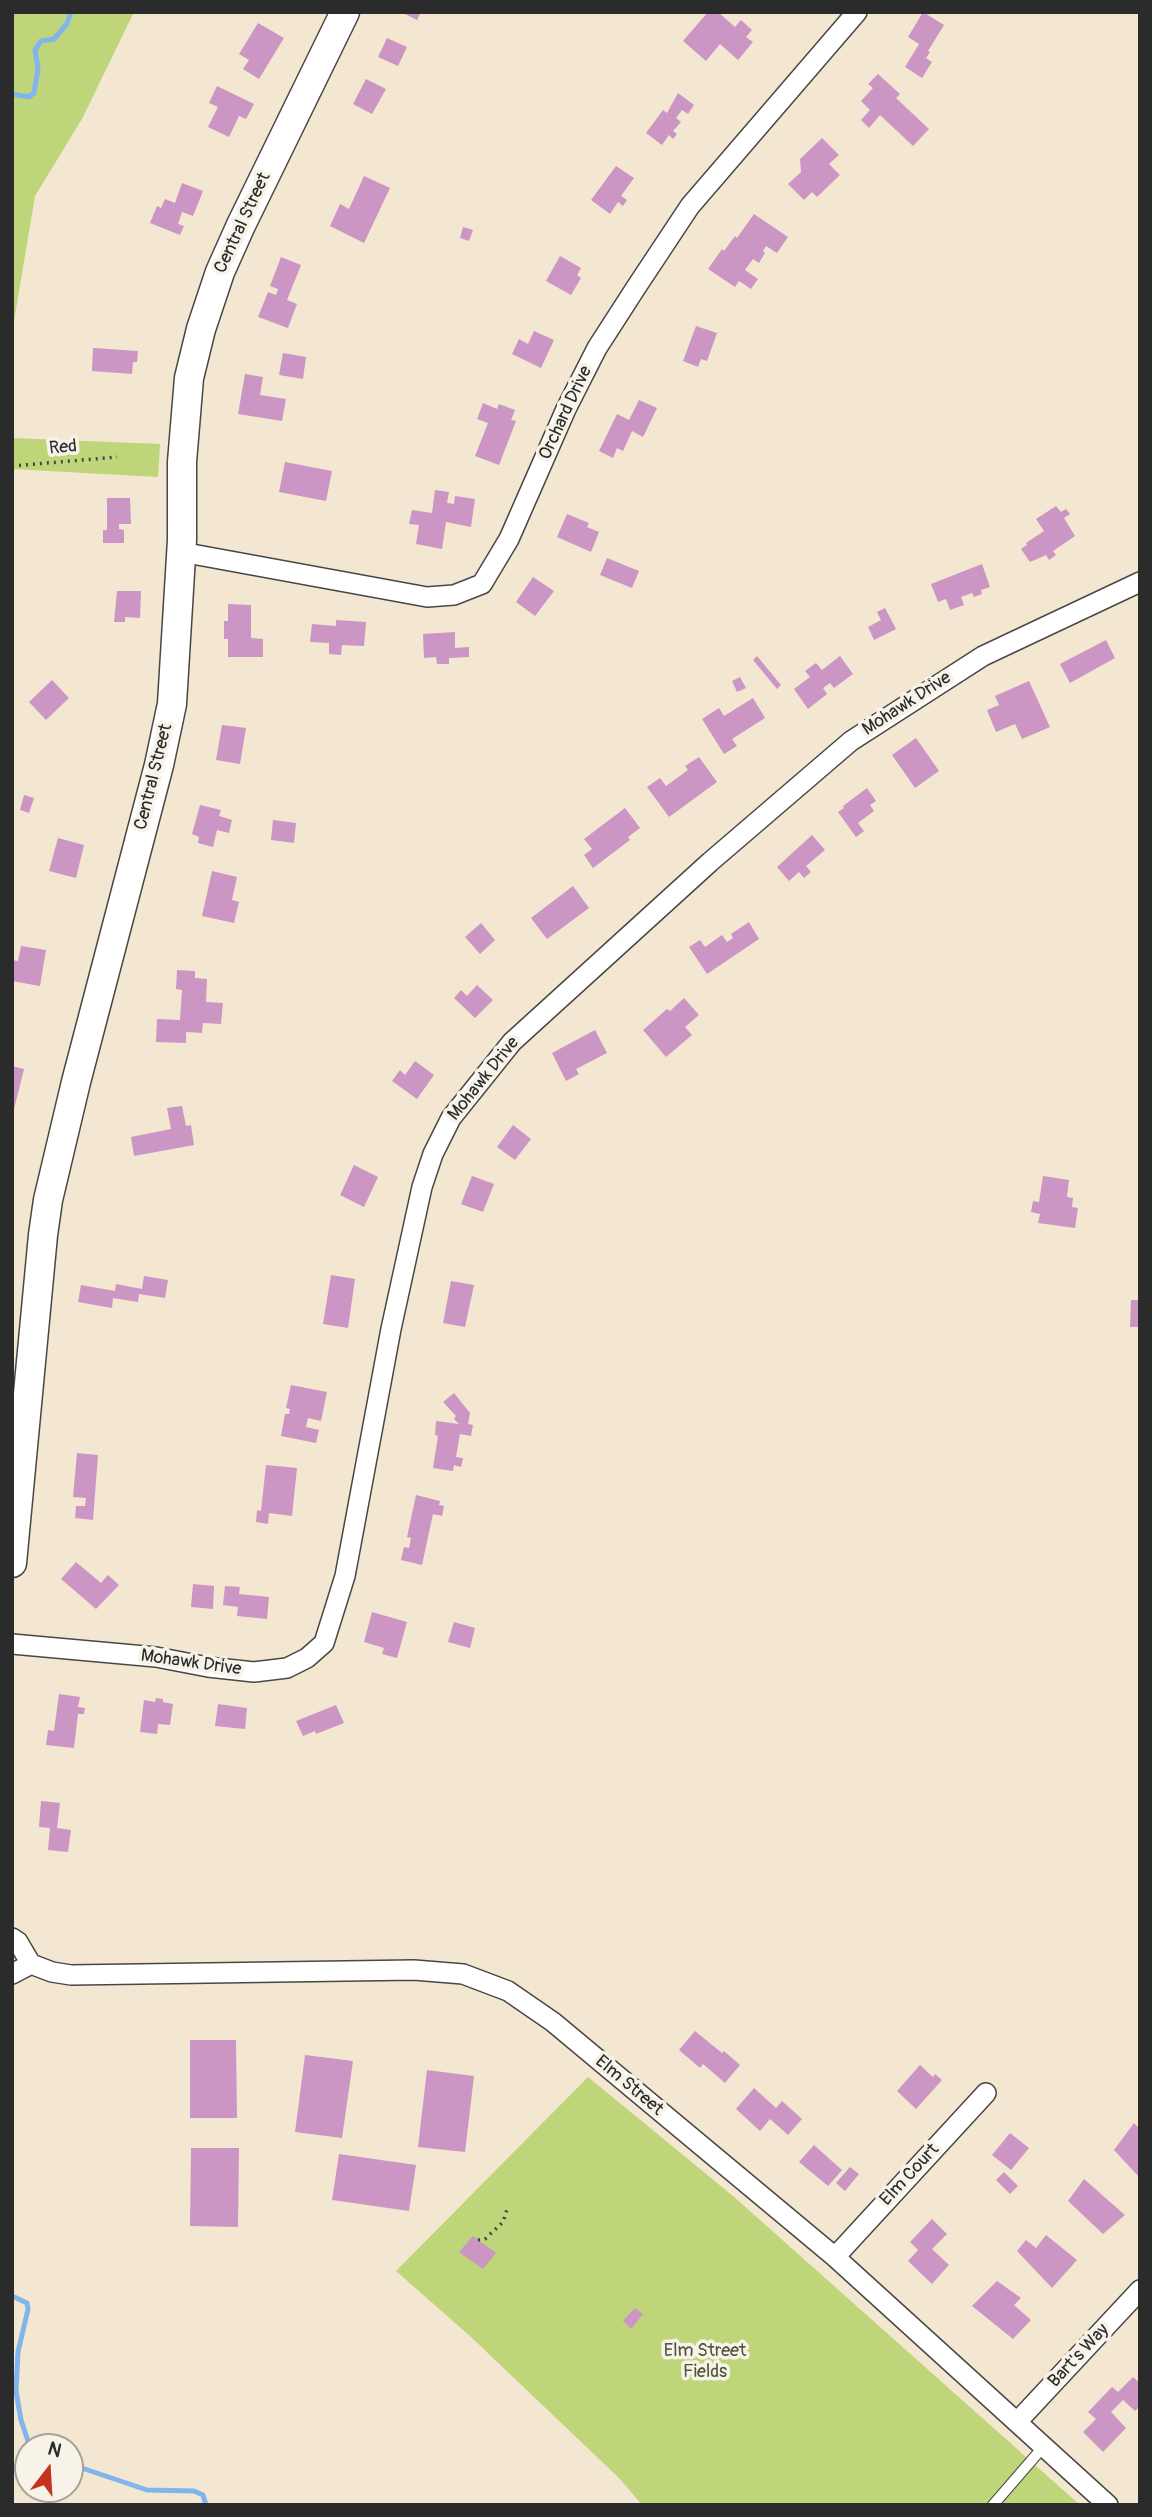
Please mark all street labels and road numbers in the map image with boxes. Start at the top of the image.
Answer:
street label: Central Street [210,169,276,277]
street label: Orchard Drive [535,363,597,463]
street label: Red [48,436,78,460]
street label: Mohawk Drive [859,667,955,741]
street label: Central Street [130,722,178,832]
street label: Mohawk Drive [444,1033,524,1125]
street label: Mohawk Drive [139,1645,243,1681]
street label: Elm Street [591,2051,667,2121]
street label: Elm Court [876,2139,944,2211]
street label: Bart's Way [1044,2320,1114,2392]

